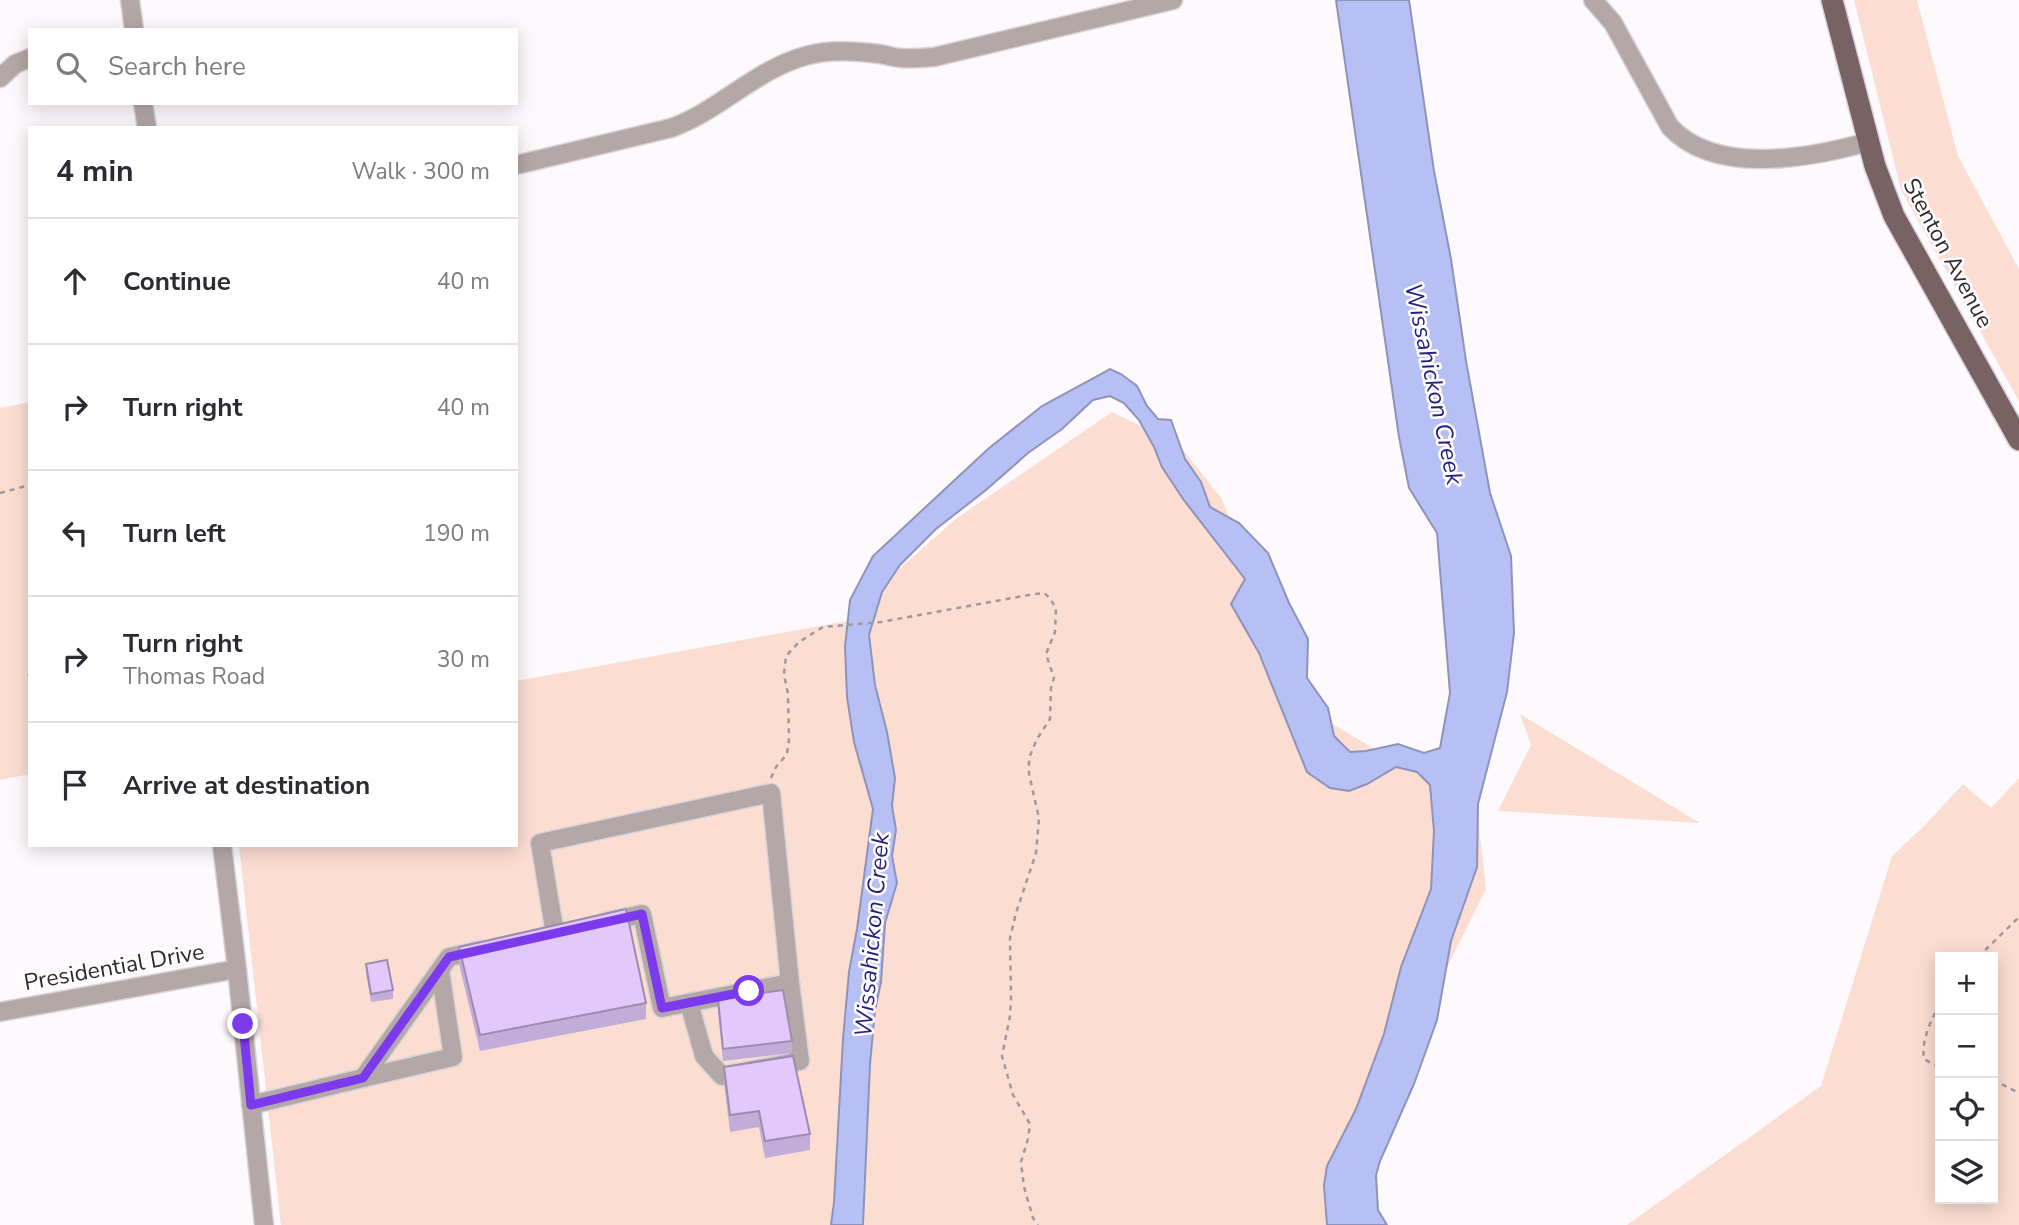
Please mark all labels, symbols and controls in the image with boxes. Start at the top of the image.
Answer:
search box [28,28,518,105]
icon: search [52,48,90,86]
text: Search here [108,49,246,84]
text: 4 min [56,151,134,192]
text: Walk · 300 m [351,156,490,187]
street label: Stenton Avenue [1896,173,2000,333]
icon: ahead [56,262,94,300]
text: Continue [123,264,231,299]
text: 40 m [437,266,490,297]
water label: Wissahickon Creek [1397,280,1471,489]
icon: right [56,388,94,426]
text: Turn right [123,390,242,425]
text: 40 m [437,392,490,423]
icon: left [56,514,94,552]
text: Turn left [123,516,226,551]
text: 190 m [423,518,490,549]
text: Turn right [123,626,242,661]
icon: right [56,640,94,678]
text: 30 m [437,644,490,675]
text: Thomas Road [123,661,265,692]
icon: arrive [56,766,94,804]
text: Arrive at destination [123,768,370,803]
water label: Wissahickon Creek [847,830,897,1039]
street label: Presidential Drive [21,936,207,998]
map controls [1935,952,1998,1204]
button: + [1935,952,1998,1015]
route start [733,975,764,1006]
route end [227,1008,258,1039]
button: − [1935,1015,1998,1078]
button: locate [1935,1078,1998,1141]
button: layers [1935,1141,1998,1204]

